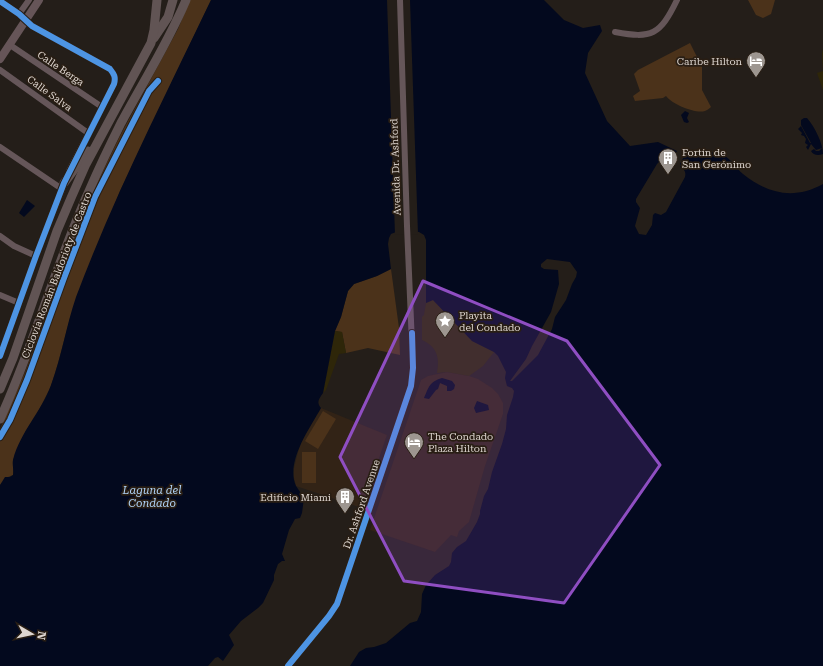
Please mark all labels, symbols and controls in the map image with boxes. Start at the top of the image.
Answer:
street label: Calle Berga [35,49,87,88]
hotel icon: Caribe Hilton [745,50,767,78]
place label: Caribe Hilton [677,56,743,67]
street label: Calle Salva [25,73,75,114]
street label: Avenida Dr. Ashford [388,118,403,216]
building icon: Fortín de San Gerónimo [657,147,679,175]
place label: Fortín de San Gerónimo [682,147,751,170]
street label: Ciclovía Román Baldorioty de Castro [20,190,93,360]
place icon: Playita del Condado [434,310,456,338]
place label: Playita del Condado [459,310,521,333]
hotel icon: The Condado Plaza Hilton [403,431,425,459]
place label: The Condado Plaza Hilton [428,431,493,454]
street label: Dr. Ashford Avenue [341,458,382,550]
water label: Laguna del Condado [122,484,181,510]
building icon: Edificio Miami [334,486,356,514]
place label: Edificio Miami [260,492,331,503]
north arrow [12,614,52,654]
text: N [34,630,48,641]

